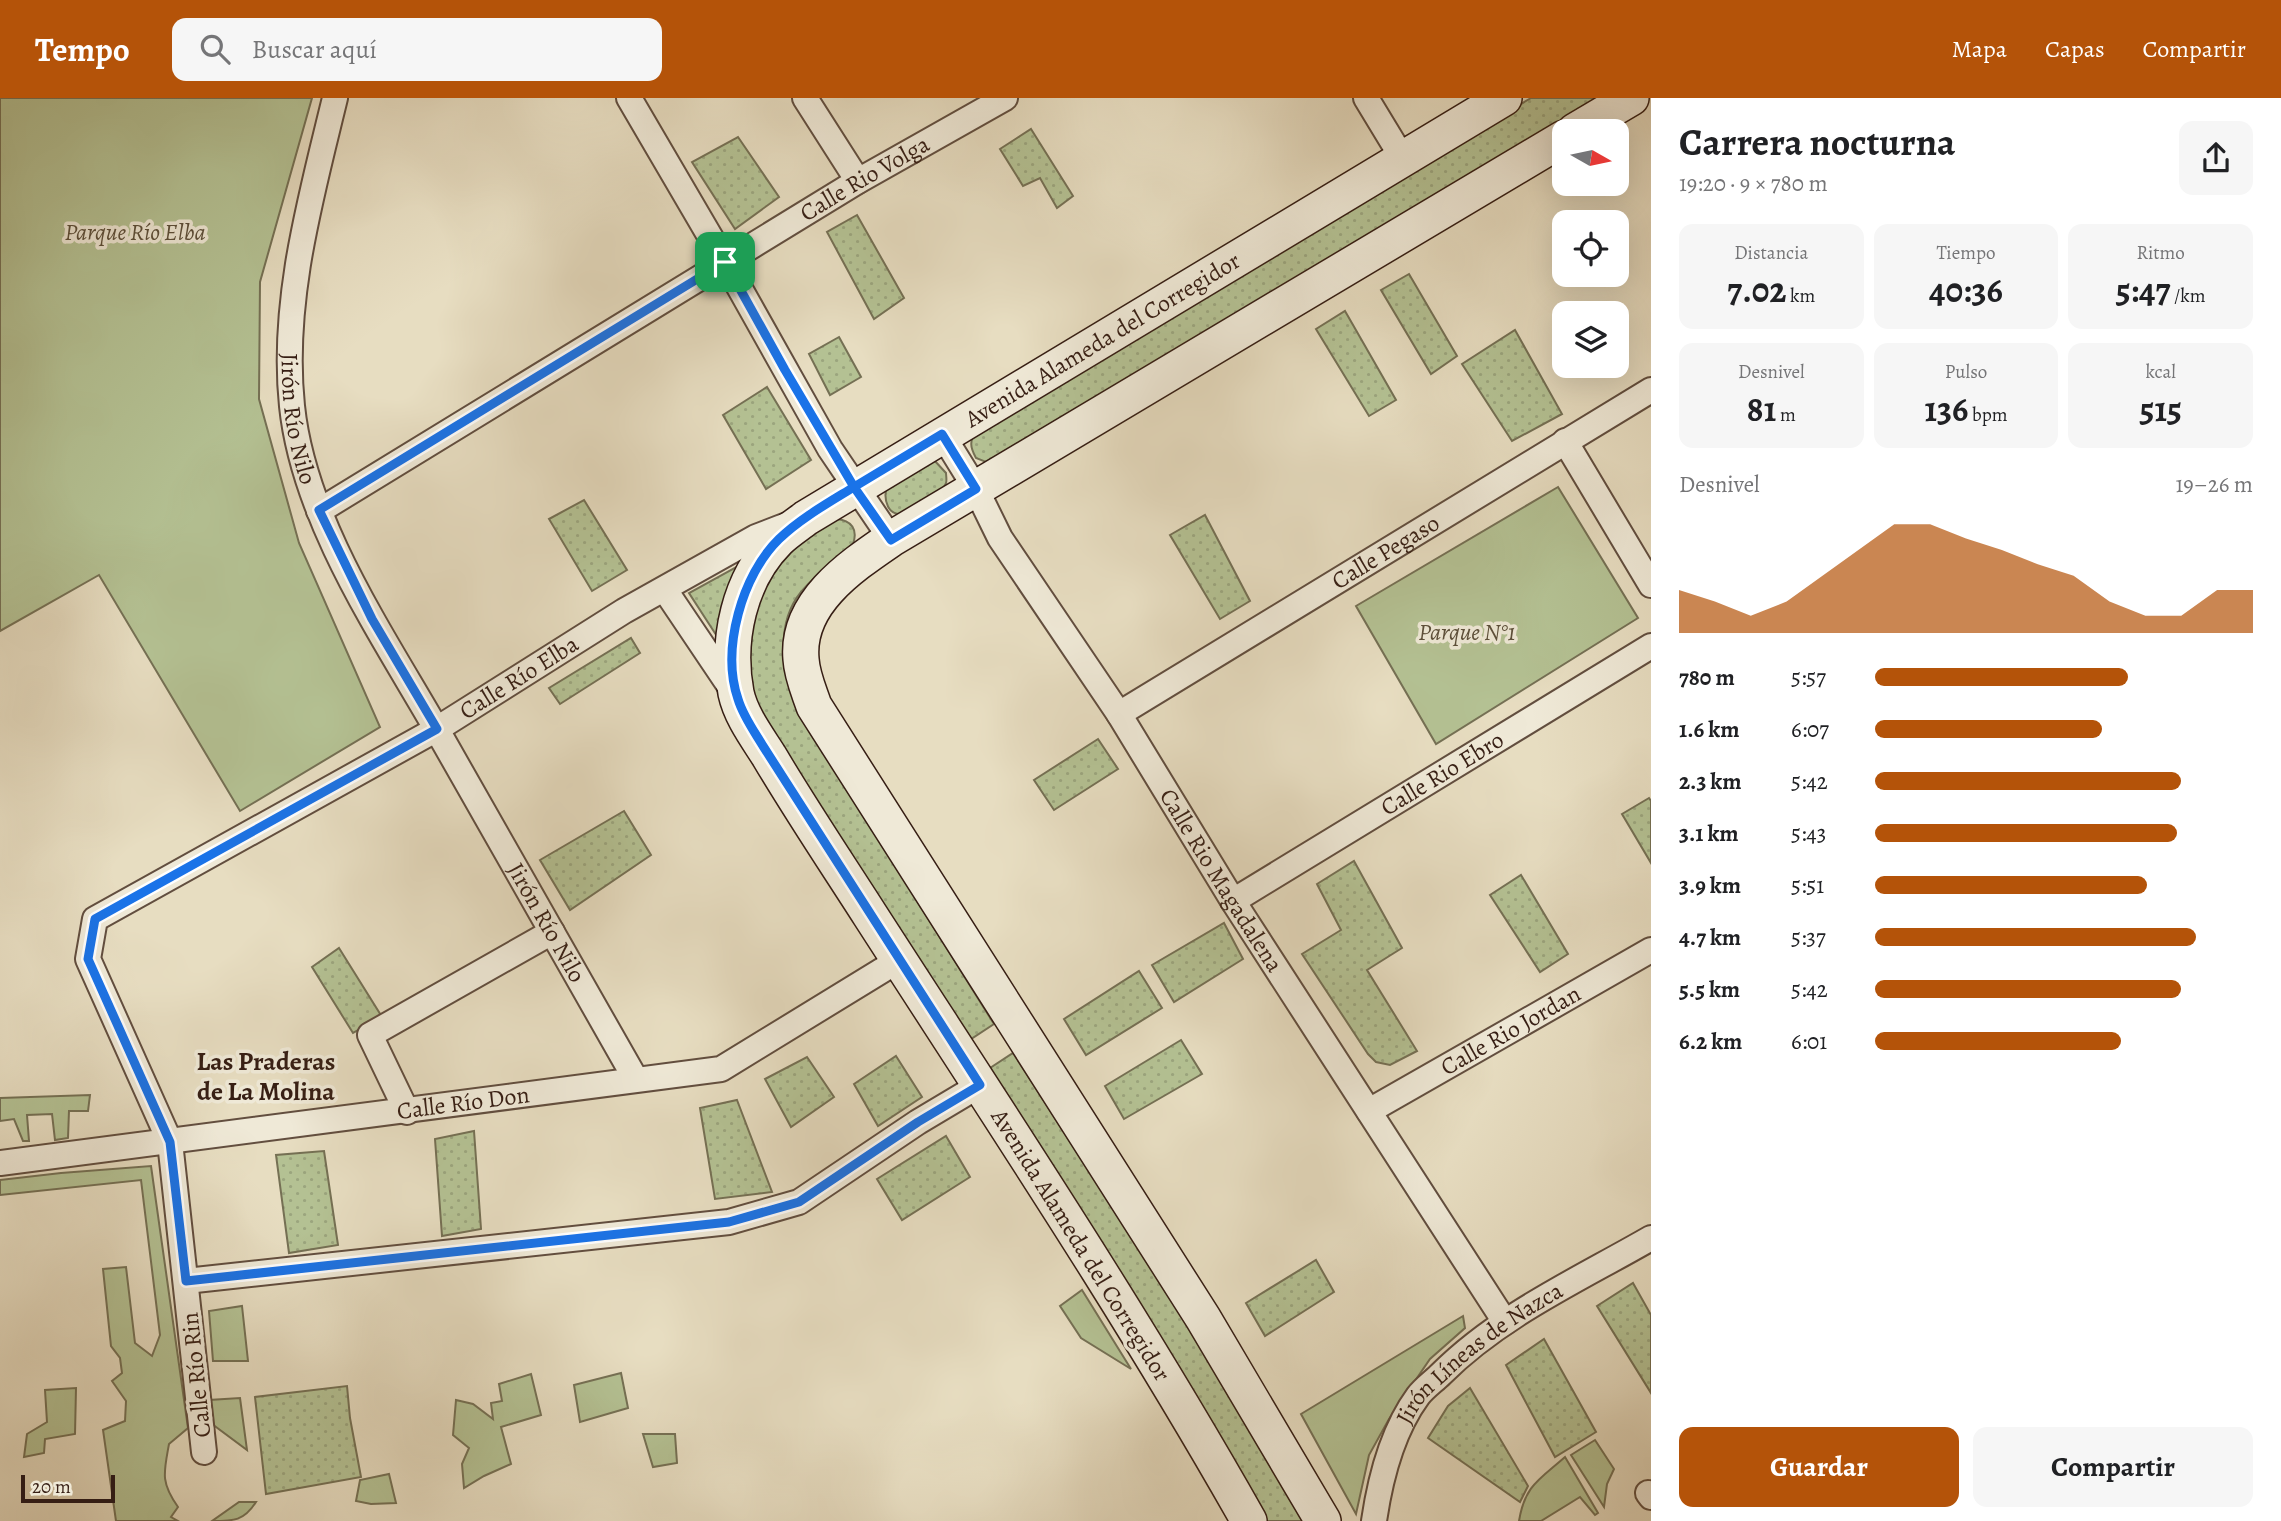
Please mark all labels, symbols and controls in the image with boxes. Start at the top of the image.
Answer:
search box [172,18,662,81]
text: Tempo [35,27,130,72]
icon: search [196,30,234,68]
text: Buscar aquí [252,32,377,67]
text: Mapa [1952,33,2007,65]
text: Capas [2045,33,2105,65]
text: Compartir [2143,33,2246,65]
text: Carrera nocturna [1679,116,1955,168]
north arrow [1552,119,1629,196]
map controls [1552,119,1629,378]
button: share [2179,121,2253,195]
street label: Calle Rio Volga [794,128,936,229]
text: 19:20 · 9 × 780 m [1679,168,1828,199]
button: locate [1552,210,1629,287]
park label: Parque Río Elba [64,216,206,248]
pin [695,232,755,292]
text: Distancia [1734,240,1808,266]
text: Tiempo [1937,240,1995,266]
text: Ritmo [2137,240,2185,266]
icon: arrive [706,243,744,281]
street label: Avenida Alameda del Corregidor [958,245,1246,435]
text: 7.02 [1727,266,1786,314]
text: 40:36 [1929,266,2003,314]
text: 5:47 [2116,266,2170,314]
text: km [1786,283,1815,309]
text: /km [2170,283,2206,309]
button: layers [1552,301,1629,378]
street label: Jirón Río Nilo [274,353,324,488]
text: Desnivel [1738,359,1805,385]
text: Pulso [1945,359,1987,385]
text: kcal [2145,359,2176,385]
text: 81 [1747,385,1776,433]
text: 136 [1924,385,1968,433]
text: 515 [2139,385,2182,433]
text: m [1776,402,1796,428]
text: bpm [1968,402,2008,428]
text: Desnivel [1679,469,1760,500]
text: 19–26 m [2175,469,2253,500]
street label: Calle Pegaso [1326,507,1445,597]
park label: Parque N°1 [1418,616,1516,648]
street label: Calle Río Elba [453,627,585,727]
text: 780 m [1679,662,1735,693]
text: 5:57 [1791,662,1826,693]
text: 1.6 km [1679,714,1739,745]
text: 6:07 [1791,714,1829,745]
street label: Calle Rio Ebro [1375,724,1510,823]
text: 2.3 km [1679,766,1742,797]
text: 5:42 [1791,766,1828,797]
street label: Calle Rio Magadalena [1152,783,1291,979]
text: 3.1 km [1679,818,1739,849]
text: 5:43 [1791,818,1826,849]
street label: Jirón Río Nilo [500,857,593,988]
text: 3.9 km [1679,870,1741,901]
text: 5:51 [1791,870,1824,901]
text: 4.7 km [1679,922,1741,953]
text: 5:37 [1791,922,1826,953]
text: 5.5 km [1679,974,1740,1005]
text: 5:42 [1791,974,1828,1005]
street label: Calle Rio Jordan [1435,978,1586,1083]
text: 6.2 km [1679,1026,1742,1057]
text: 6:01 [1791,1026,1827,1057]
district label: Las Praderas de La Molina [197,1044,335,1109]
street label: Calle Río Don [395,1078,531,1127]
street label: Avenida Alameda del Corregidor [983,1102,1178,1387]
street label: Jirón Líneas de Nazca [1388,1274,1569,1430]
street label: Calle Río Rin [174,1311,218,1439]
button: Guardar [1679,1427,1959,1507]
button: Compartir [1973,1427,2253,1507]
scale bar [21,1472,116,1504]
text: 20 m [32,1474,71,1500]

